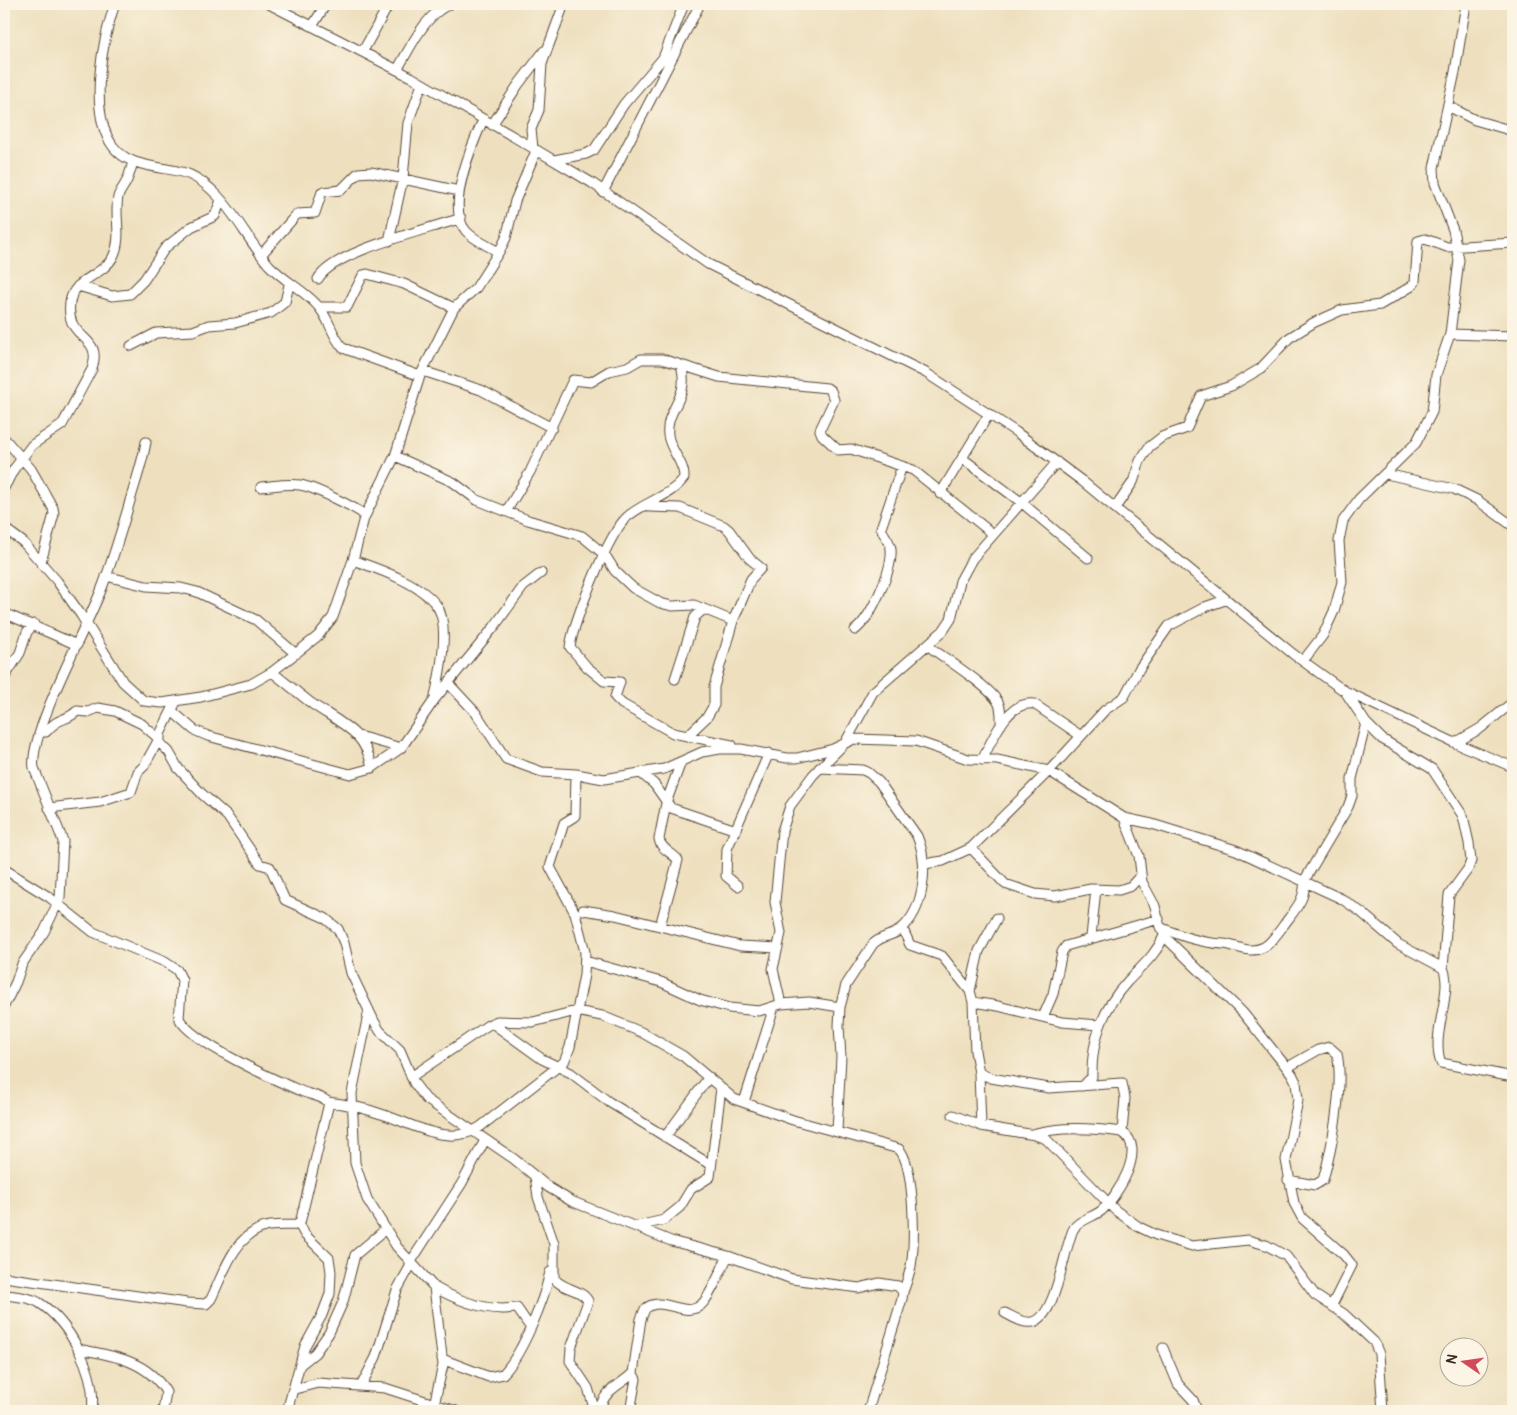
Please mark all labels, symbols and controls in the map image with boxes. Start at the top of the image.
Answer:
north arrow [1440,1338,1490,1388]
text: N [1442,1353,1461,1366]

